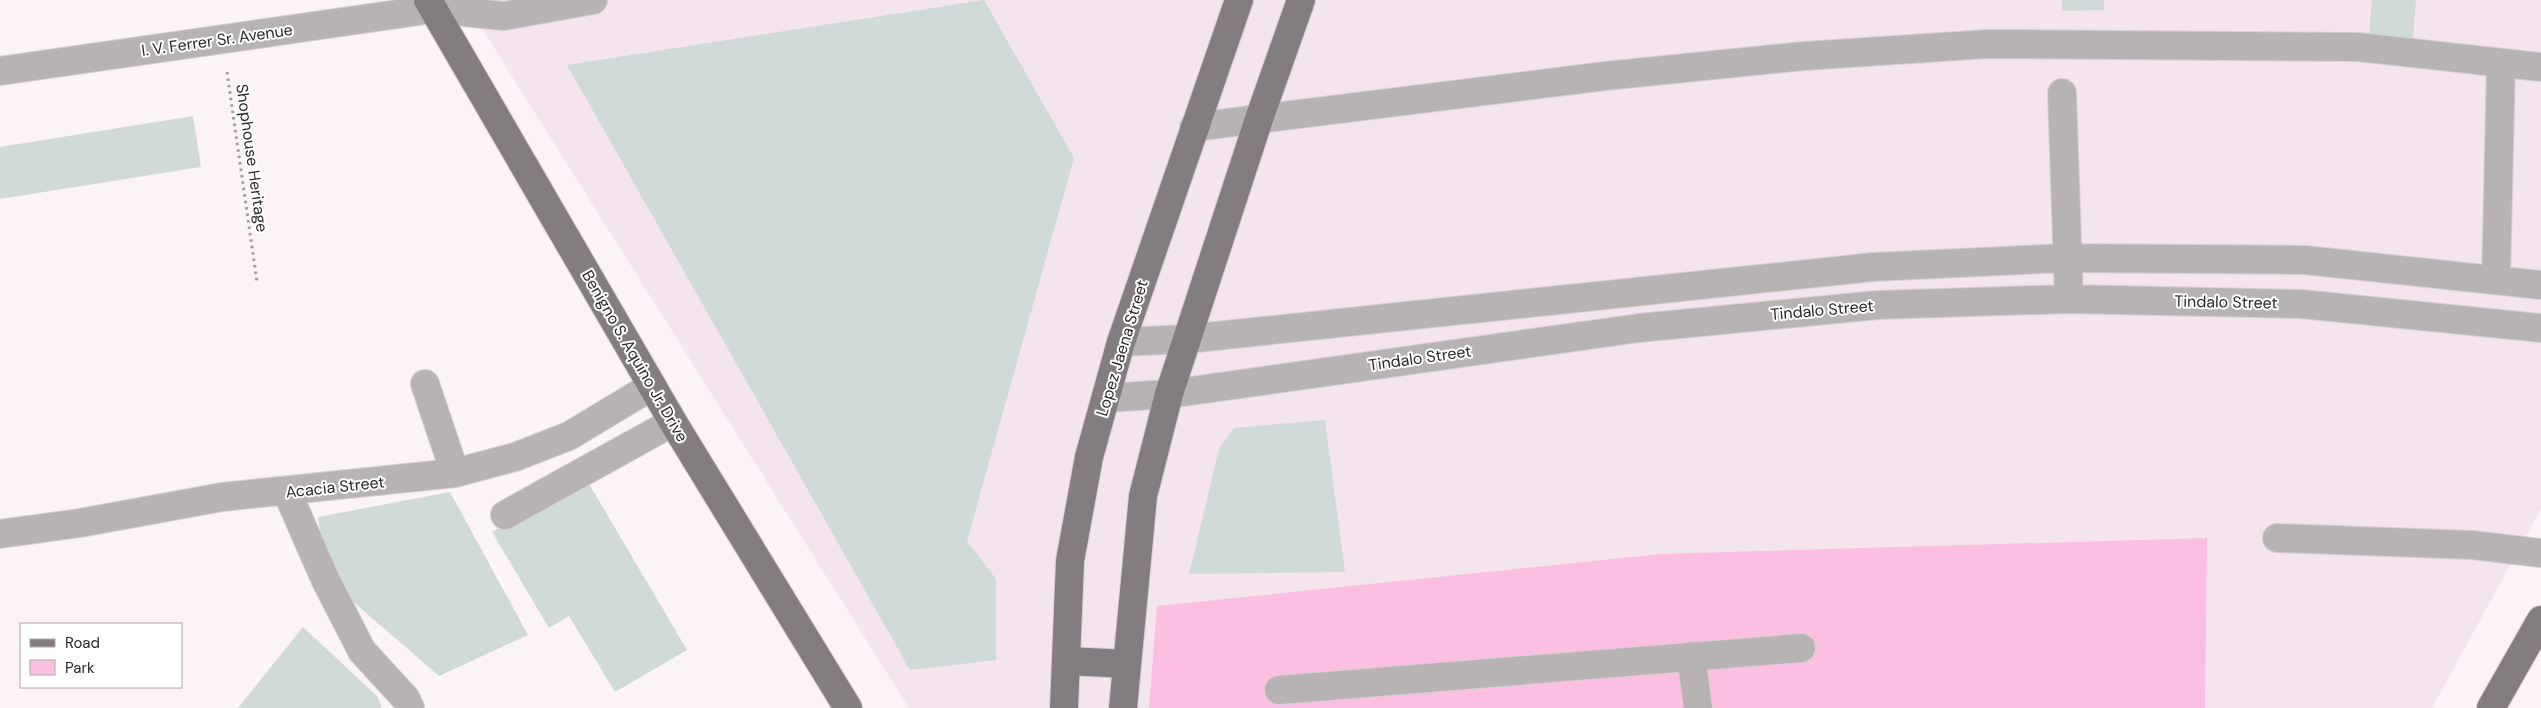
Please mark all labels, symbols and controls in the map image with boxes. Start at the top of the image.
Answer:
street label: I. V. Ferrer Sr. Avenue [140,19,294,61]
street label: Shophouse Heritage [231,82,273,234]
street label: Benigno S. Aquino Jr. Drive [577,266,693,446]
street label: Lopez Jaena Street [1091,277,1153,419]
street label: Tindalo Street [2174,291,2278,313]
street label: Tindalo Street [1770,295,1874,325]
street label: Tindalo Street [1367,340,1473,376]
street label: Acacia Street [284,471,386,503]
legend [20,623,182,688]
text: Road [65,633,100,653]
text: Park [65,658,95,678]

